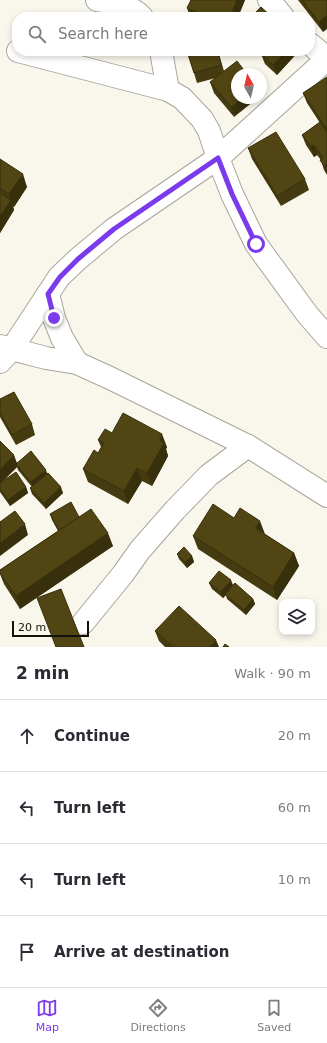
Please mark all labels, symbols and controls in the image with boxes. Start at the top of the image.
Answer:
search box [12,12,315,56]
icon: search [26,23,48,45]
text: Search here [58,25,148,43]
north arrow [231,68,267,104]
route start [247,235,265,253]
route end [45,309,63,327]
map controls [279,599,315,635]
button: layers [279,599,315,635]
scale bar [12,619,89,638]
text: 20 m [18,621,46,634]
text: 2 min [16,663,69,683]
text: Walk · 90 m [234,666,311,681]
icon: ahead [16,725,38,747]
text: Continue [54,727,130,745]
text: 20 m [278,728,311,743]
icon: left [16,797,38,819]
text: Turn left [54,799,126,817]
text: 60 m [278,800,311,815]
icon: left [16,869,38,891]
text: Turn left [54,871,126,889]
text: 10 m [278,872,311,887]
icon: arrive [16,941,38,963]
text: Arrive at destination [54,943,229,961]
tab: Map [36,997,59,1034]
tab: Directions [130,997,186,1034]
tab: Saved [257,997,291,1034]

